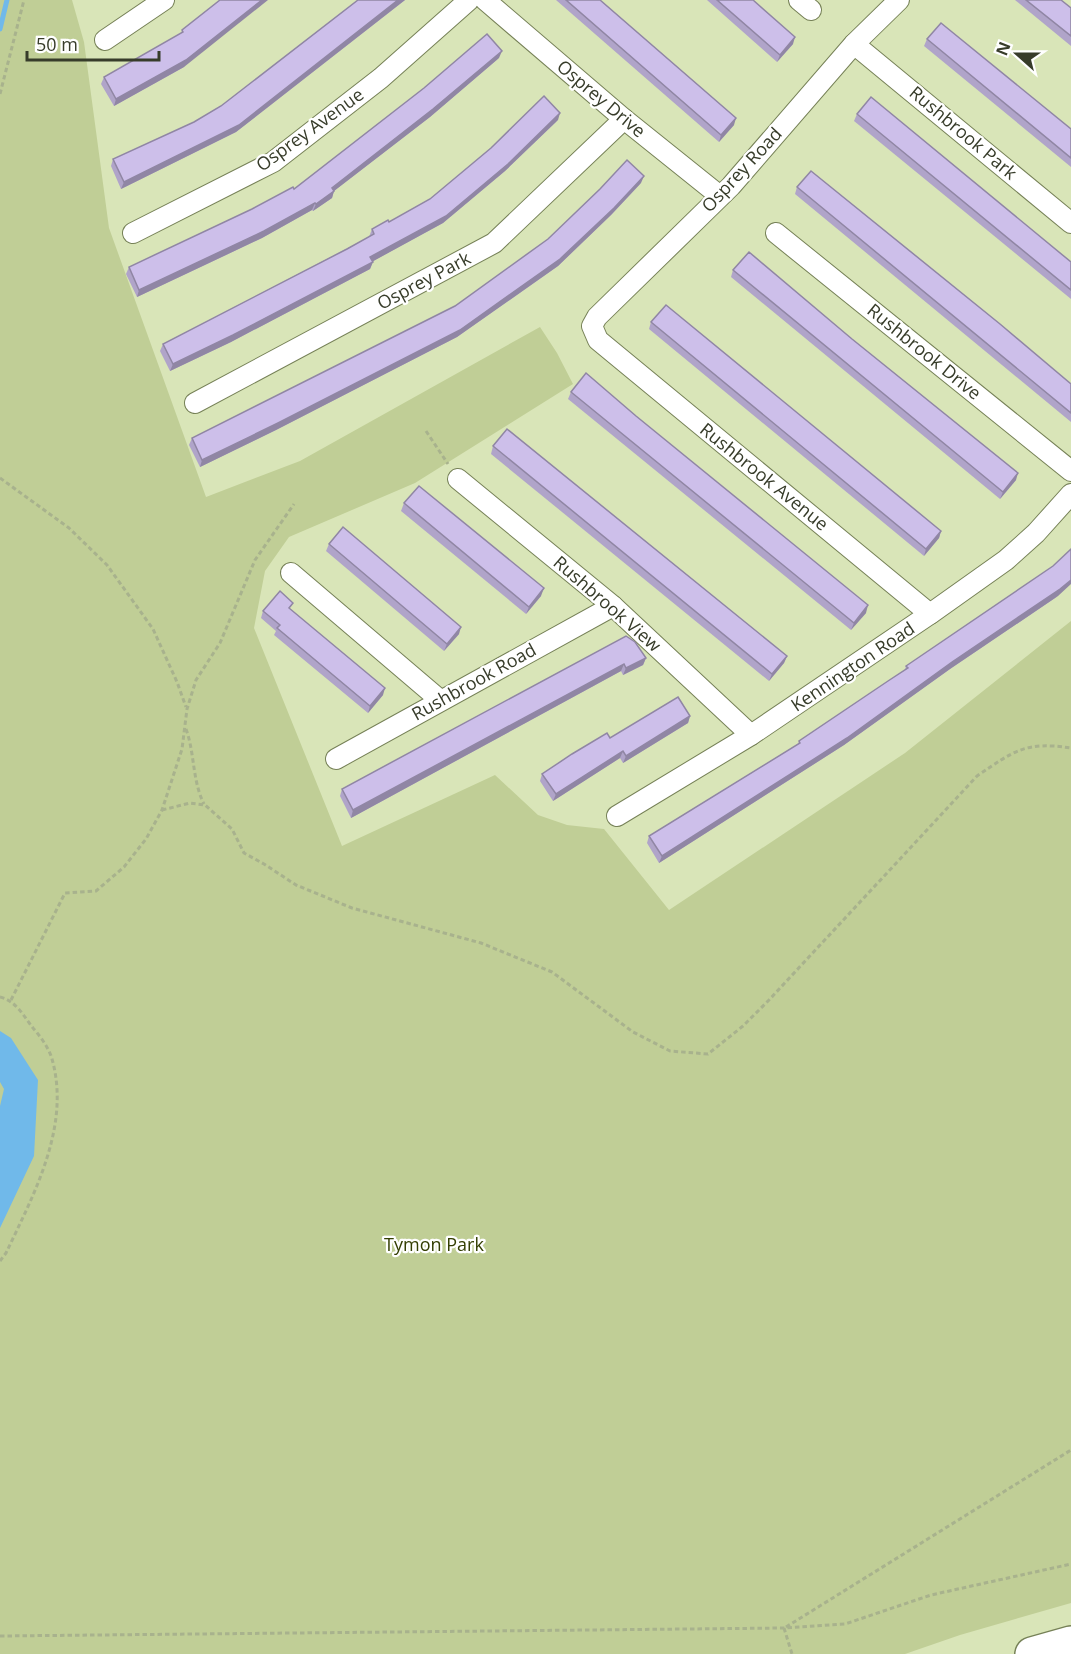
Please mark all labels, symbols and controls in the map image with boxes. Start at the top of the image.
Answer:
scale bar [27,24,159,62]
north arrow [987,24,1047,84]
text: 50 m [36,32,78,56]
text: N [990,39,1016,59]
street label: Osprey Drive [552,54,651,142]
street label: Rushbrook Park [905,80,1023,185]
street label: Osprey Avenue [251,82,368,176]
street label: Osprey Road [696,122,787,217]
street label: Osprey Park [373,245,475,315]
street label: Rushbrook Drive [863,298,987,405]
street label: Rushbrook Avenue [695,417,834,535]
street label: Rushbrook View [549,550,667,657]
street label: Kennington Road [786,616,919,717]
street label: Rushbrook Road [407,637,540,725]
park label: Tymon Park [384,1232,484,1256]

